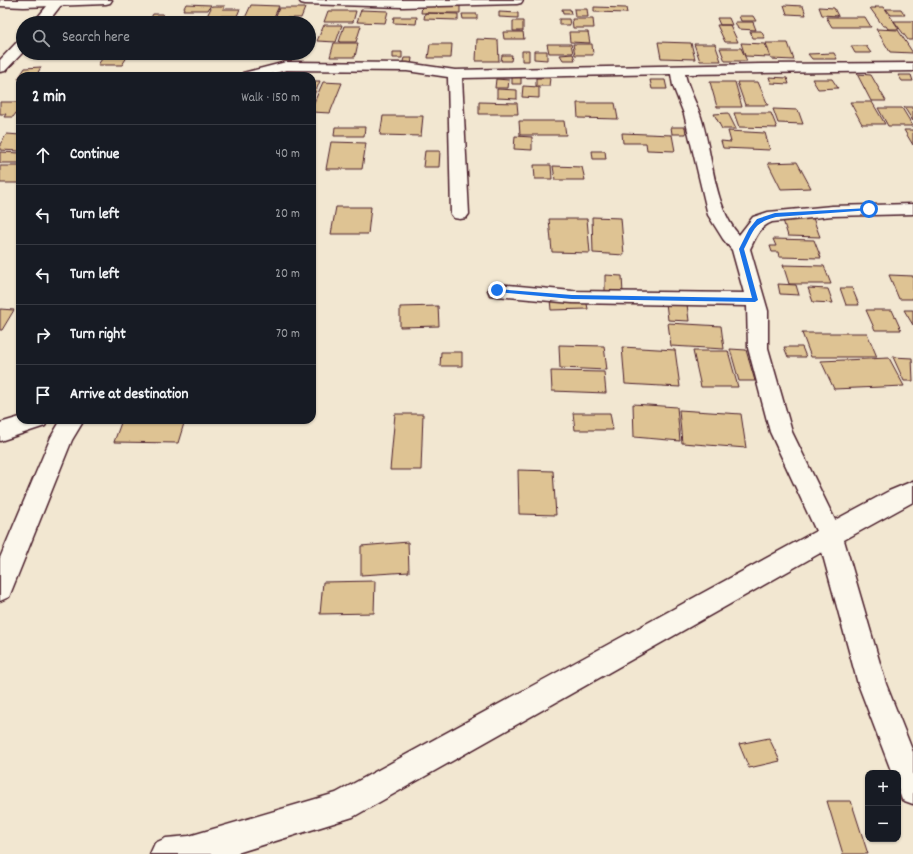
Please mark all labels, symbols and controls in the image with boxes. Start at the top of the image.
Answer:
search box [16,16,316,60]
icon: search [30,27,52,49]
text: Search here [62,27,130,49]
text: 2 min [32,86,66,110]
text: Walk · 150 m [241,89,300,108]
icon: ahead [32,144,54,166]
text: Continue [70,144,119,166]
text: 40 m [276,145,300,164]
route start [860,200,878,218]
icon: left [32,204,54,226]
text: Turn left [70,204,119,226]
text: 20 m [275,205,300,224]
icon: left [32,264,54,286]
text: Turn left [70,264,119,286]
text: 20 m [275,265,300,284]
route end [488,281,506,299]
icon: right [32,324,54,346]
text: Turn right [70,324,126,346]
text: 70 m [276,325,300,344]
icon: arrive [32,384,54,406]
text: Arrive at destination [70,384,188,406]
map controls [865,770,901,842]
button: + [865,770,901,806]
button: − [865,806,901,842]

